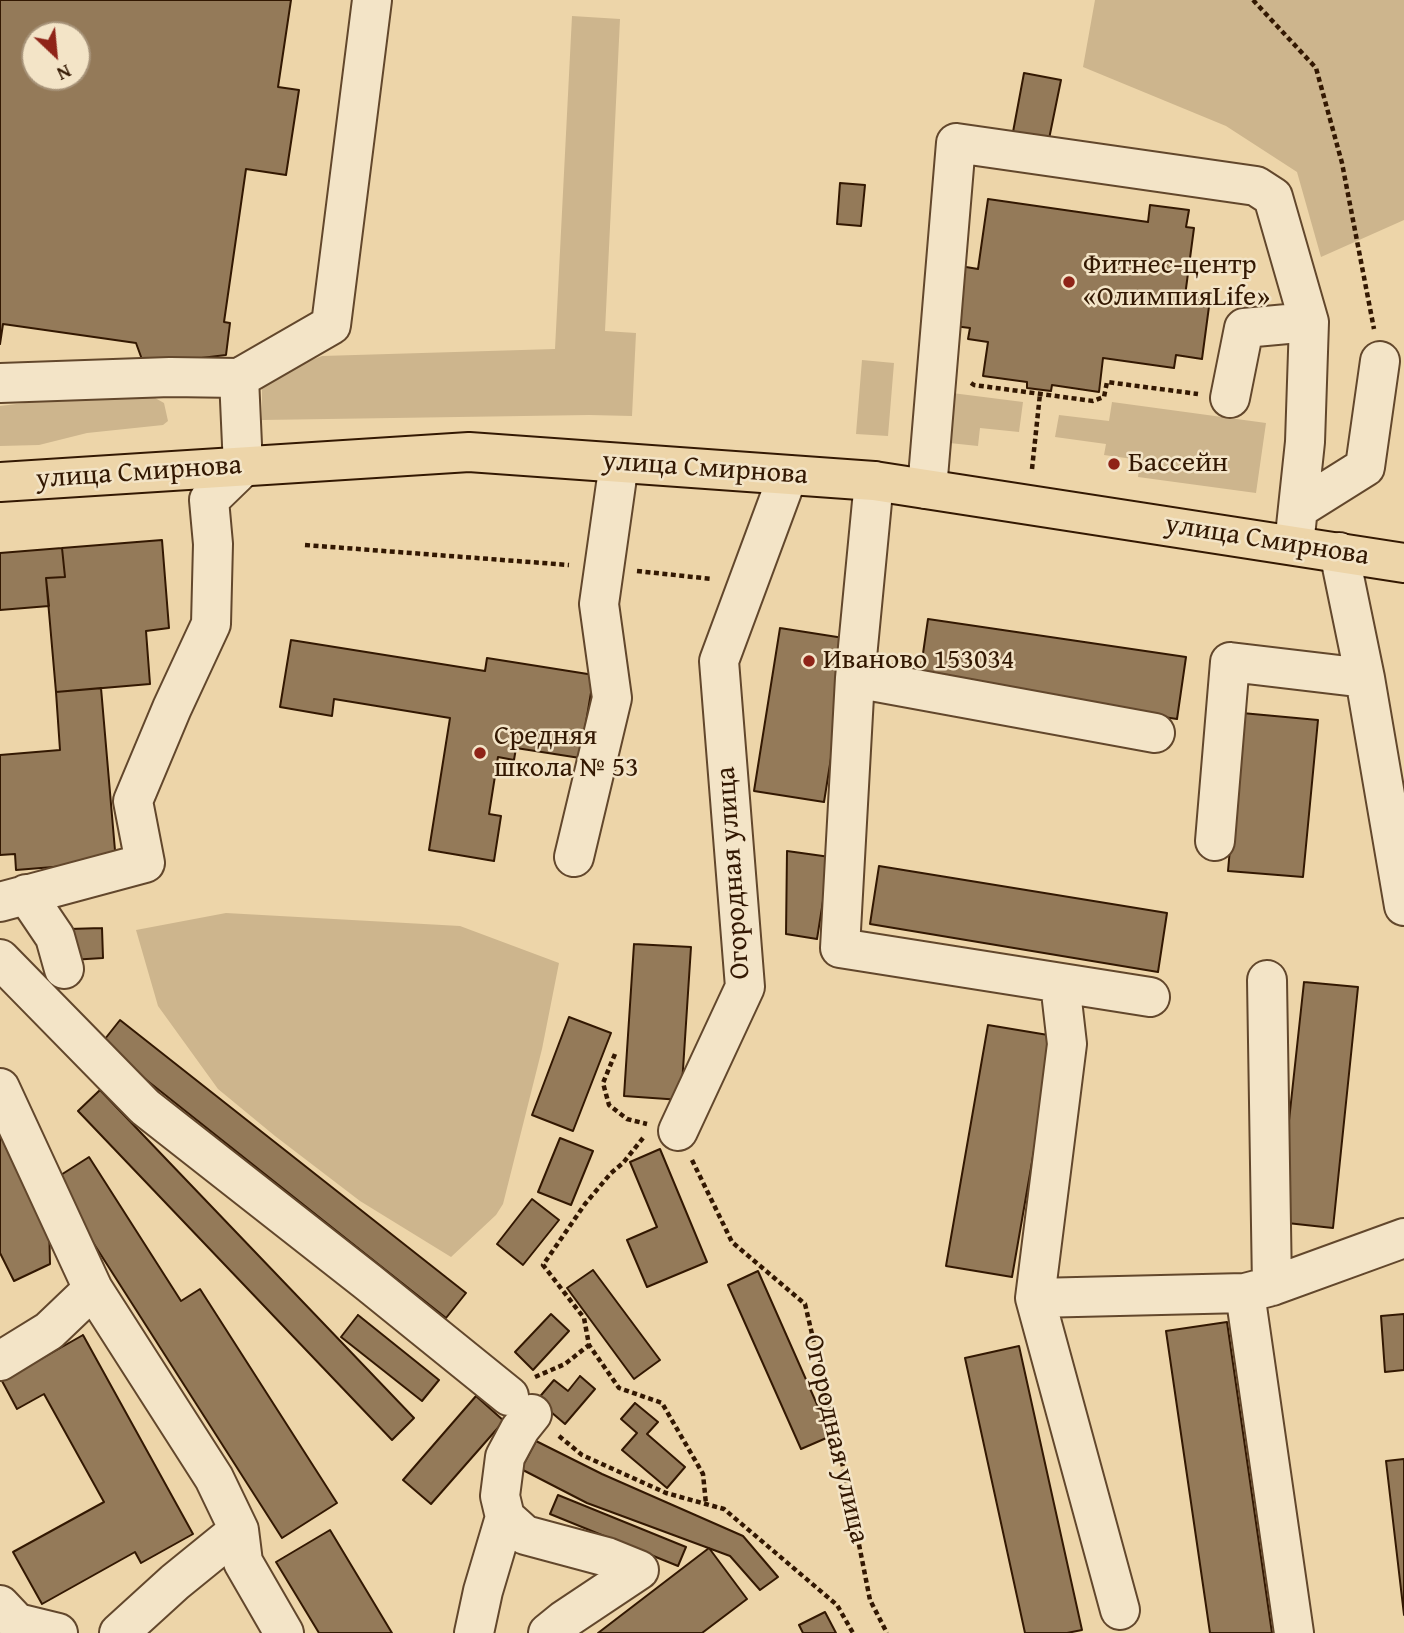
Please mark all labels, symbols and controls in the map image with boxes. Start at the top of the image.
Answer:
north arrow [21,21,91,91]
text: N [52,58,76,88]
place label: Фитнес-центр «ОлимпияLife» [1083,249,1270,315]
marker: Фитнес-центр «ОлимпияLife» [1061,274,1077,290]
street label: улица Смирнова [601,445,809,493]
place label: Бассейн [1128,447,1228,481]
street label: улица Смирнова [35,449,243,497]
marker: Бассейн [1106,456,1122,472]
street label: улица Смирнова [1163,508,1371,574]
place label: Иваново 153034 [823,644,1014,678]
marker: Иваново 153034 [801,653,817,669]
place label: Средняя школа № 53 [494,720,639,786]
marker: Средняя школа № 53 [472,745,488,761]
street label: Огородная улица [710,765,758,981]
street label: Огородная улица [795,1331,875,1547]

